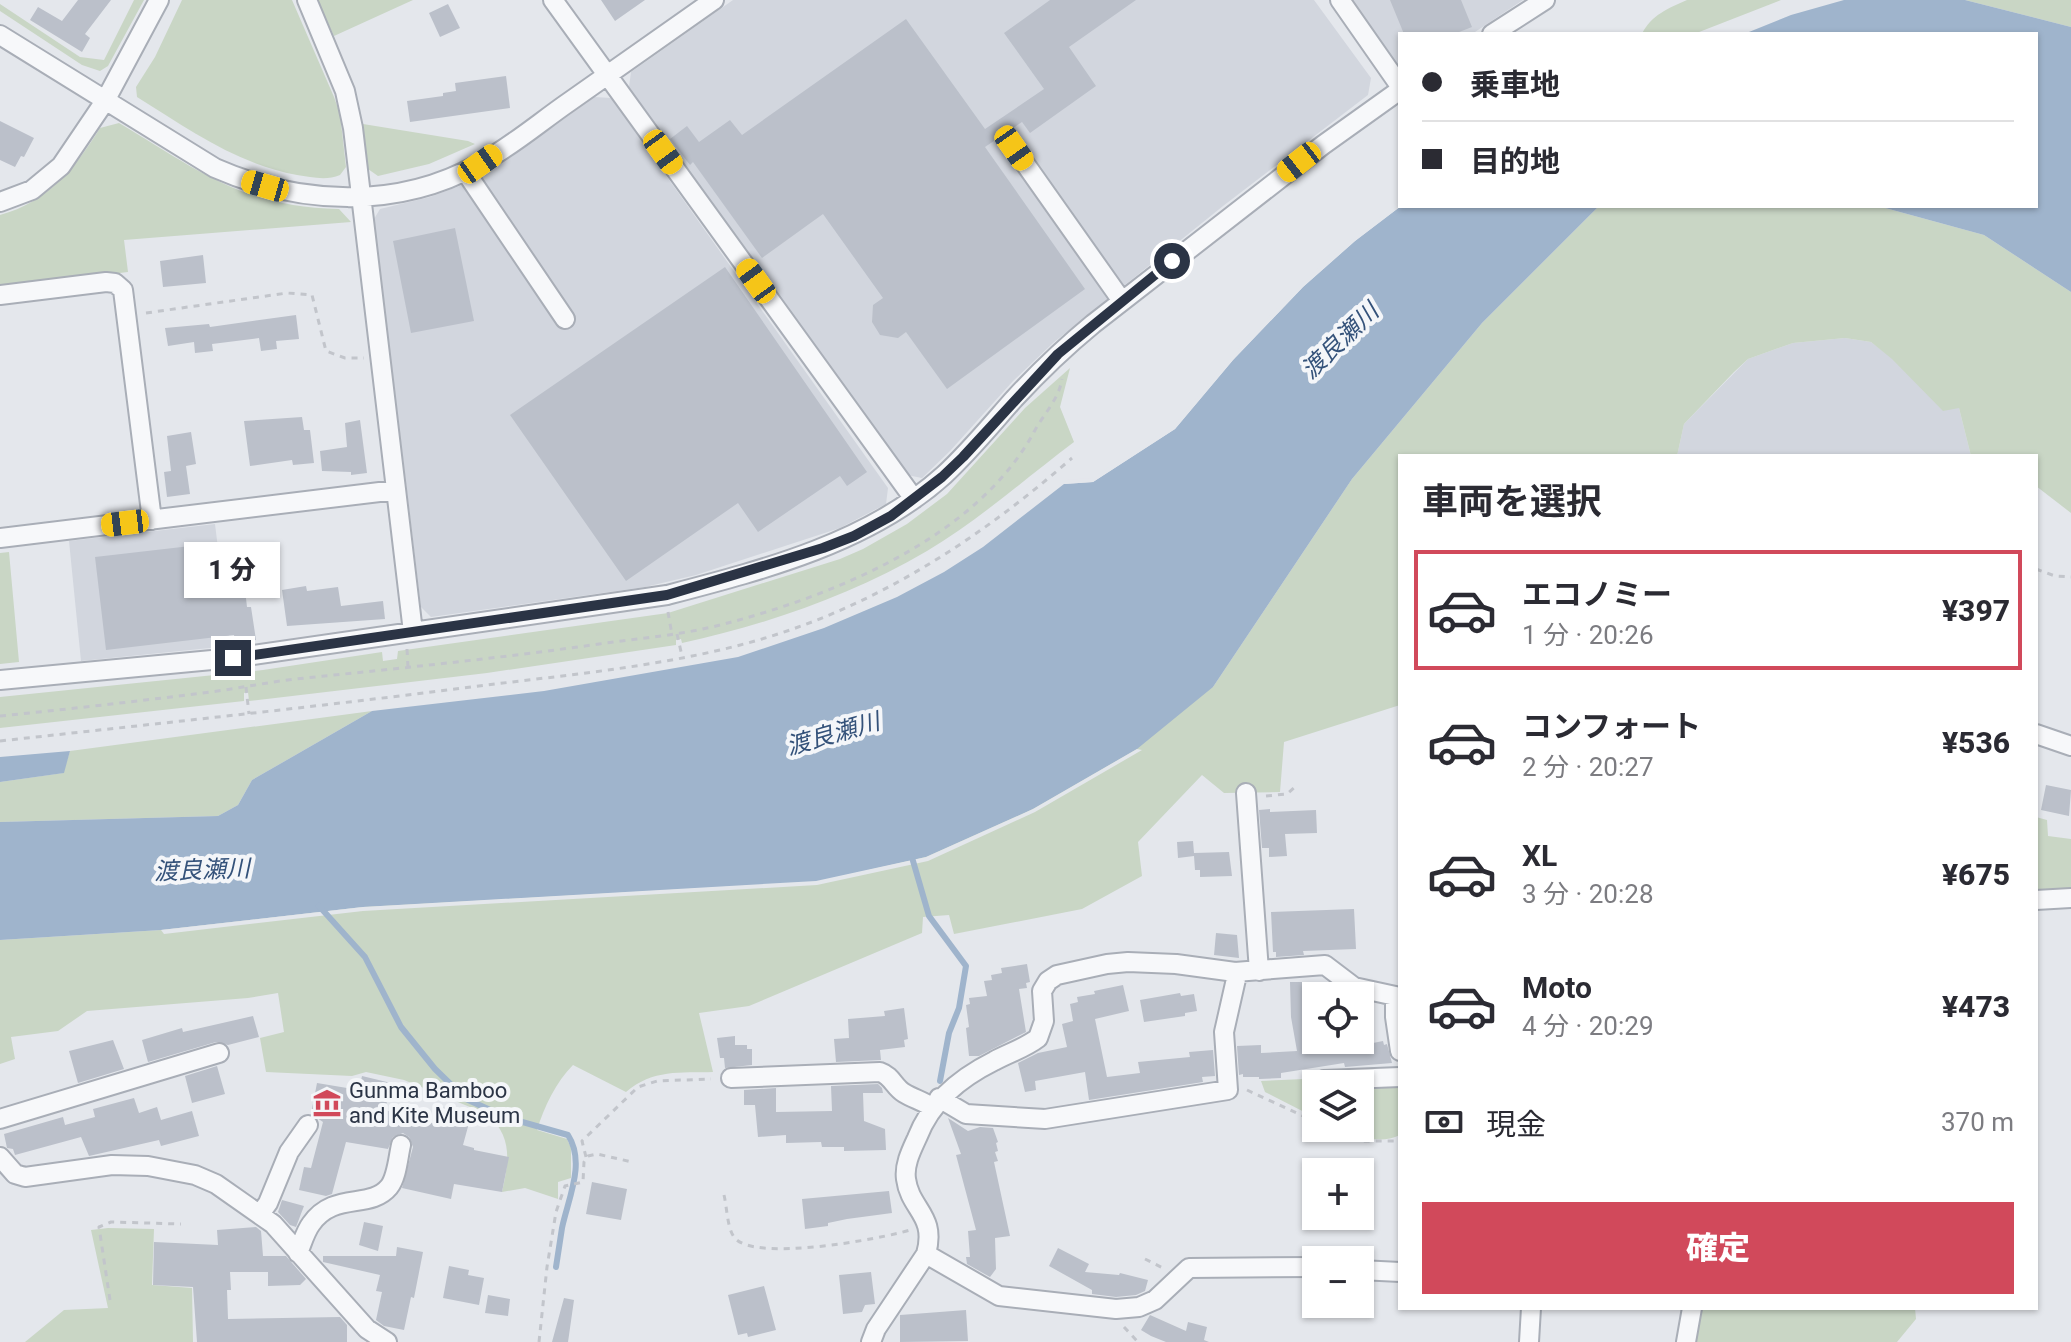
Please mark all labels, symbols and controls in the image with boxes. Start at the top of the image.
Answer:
text: 乗車地 [1470,67,1560,102]
car [990,121,1038,175]
car [639,126,687,178]
car [1273,138,1325,186]
car [453,140,507,188]
text: 目的地 [1470,144,1560,179]
car [239,168,291,204]
route start [1154,243,1190,279]
car [732,255,780,307]
water label: 渡良瀬川 [1296,296,1386,384]
text: 車両を選択 [1422,481,1602,523]
car [100,508,150,538]
callout: 1 分 [185,542,281,598]
text: 1 分 [208,555,256,585]
icon: car [1426,574,1498,646]
text: エコノミー [1522,577,1672,612]
text: ¥397 [1942,593,2010,628]
text: 1 分 · 20:26 [1522,620,1654,650]
route end [215,640,251,676]
water label: 渡良瀬川 [783,706,886,761]
icon: car [1426,706,1498,778]
text: コンフォート [1522,709,1701,744]
text: ¥536 [1942,725,2010,760]
text: 2 分 · 20:27 [1522,752,1654,782]
icon: car [1426,838,1498,910]
text: XL [1522,838,1557,873]
water label: 渡良瀬川 [154,854,253,886]
text: ¥675 [1942,857,2010,892]
text: 3 分 · 20:28 [1522,879,1654,909]
icon: car [1426,970,1498,1042]
text: Moto [1522,970,1592,1005]
map controls [1302,982,1374,1318]
button: locate [1302,982,1374,1054]
text: ¥473 [1942,989,2010,1024]
text: 4 分 · 20:29 [1522,1011,1654,1041]
button: layers [1302,1070,1374,1142]
place label: Gunma Bamboo and Kite Museum [349,1078,520,1128]
museum icon: Gunma Bamboo and Kite Museum [312,1088,342,1118]
icon: cash [1422,1100,1466,1144]
text: 現金 [1486,1107,1546,1142]
text: 370 m [1941,1107,2014,1137]
button: + [1302,1158,1374,1230]
button: 確定 [1422,1202,2014,1294]
button: − [1302,1246,1374,1318]

